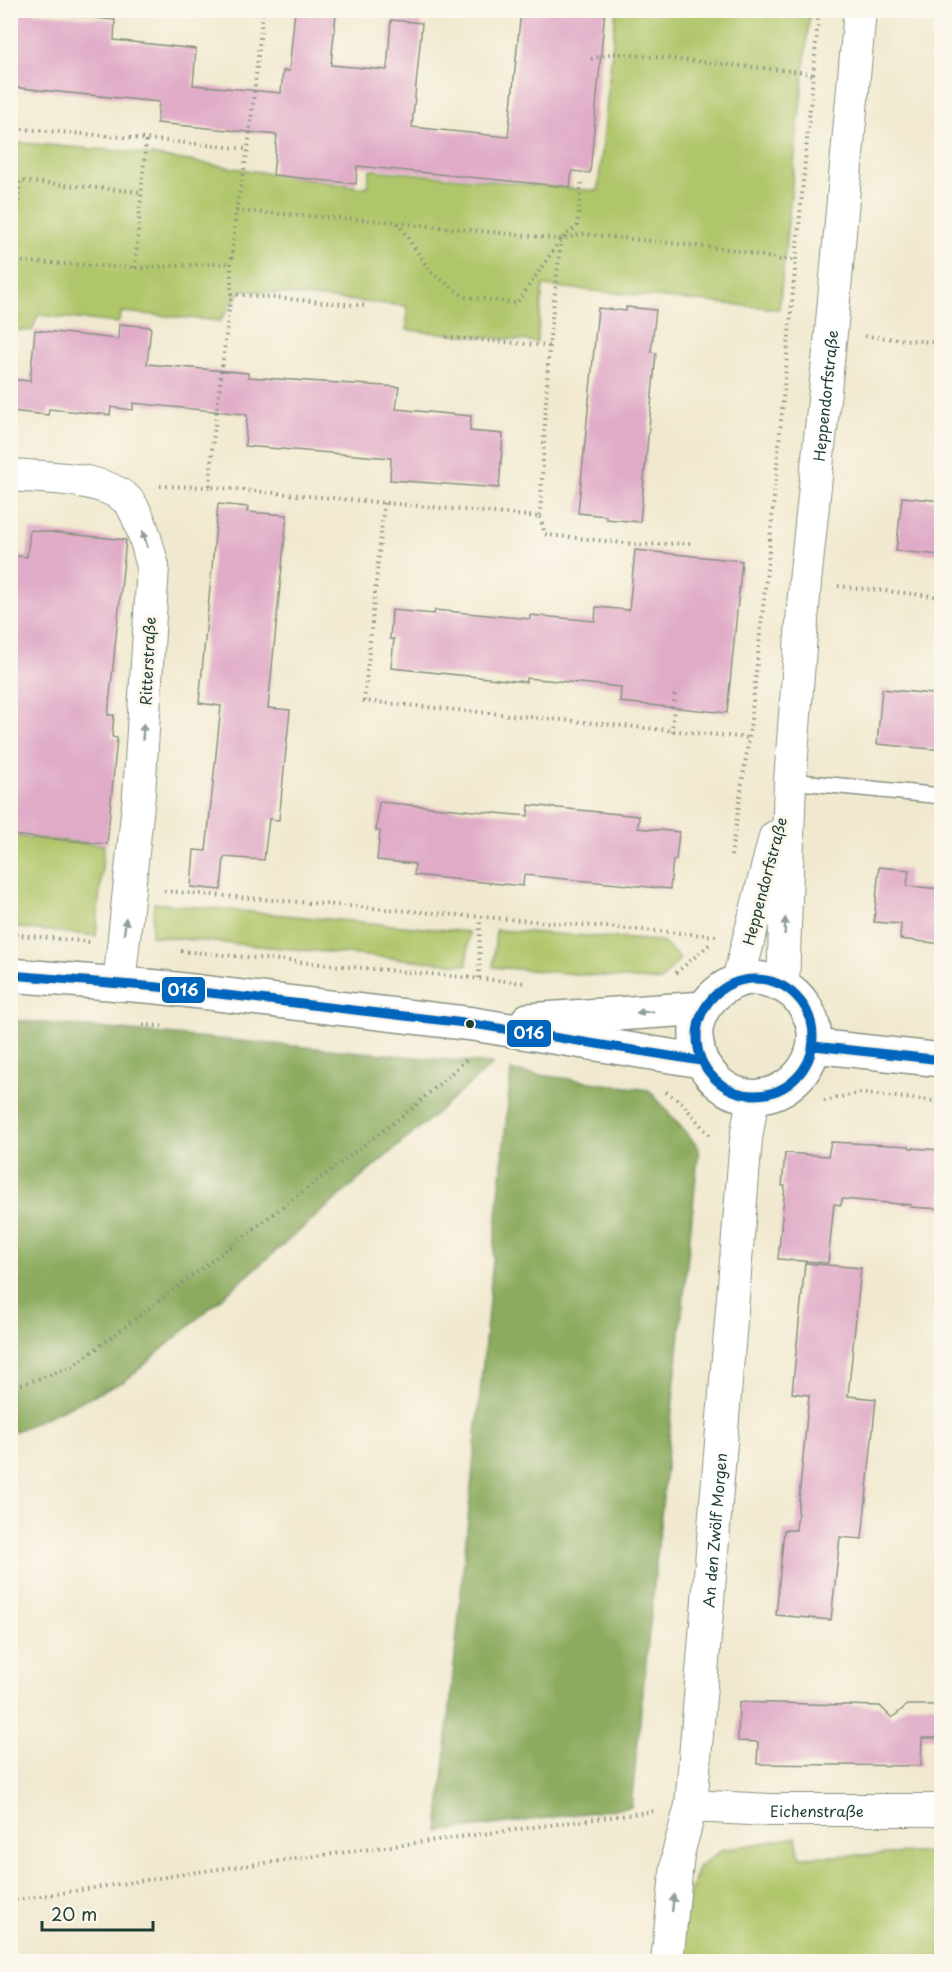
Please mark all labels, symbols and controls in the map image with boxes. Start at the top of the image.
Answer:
street label: Heppendorfstraße [806,329,843,462]
one-way arrow [140,529,149,547]
street label: Ritterstraße [133,616,161,706]
one-way arrow [138,723,148,742]
street label: Heppendorfstraße [736,814,792,948]
one-way arrow [121,917,130,936]
one-way arrow [781,917,790,936]
line badge: 016 [161,976,206,1004]
text: 016 [168,977,198,1001]
one-way arrow [636,1007,655,1016]
unlabelled marker [464,1018,476,1030]
line badge: 016 [506,1019,552,1048]
text: 016 [514,1020,544,1044]
street label: An den Zwölf Morgen [696,1452,732,1608]
street label: Eichenstraße [770,1799,864,1822]
scale bar [42,1894,153,1932]
one-way arrow [668,1894,678,1913]
text: 20 m [51,1900,97,1927]

